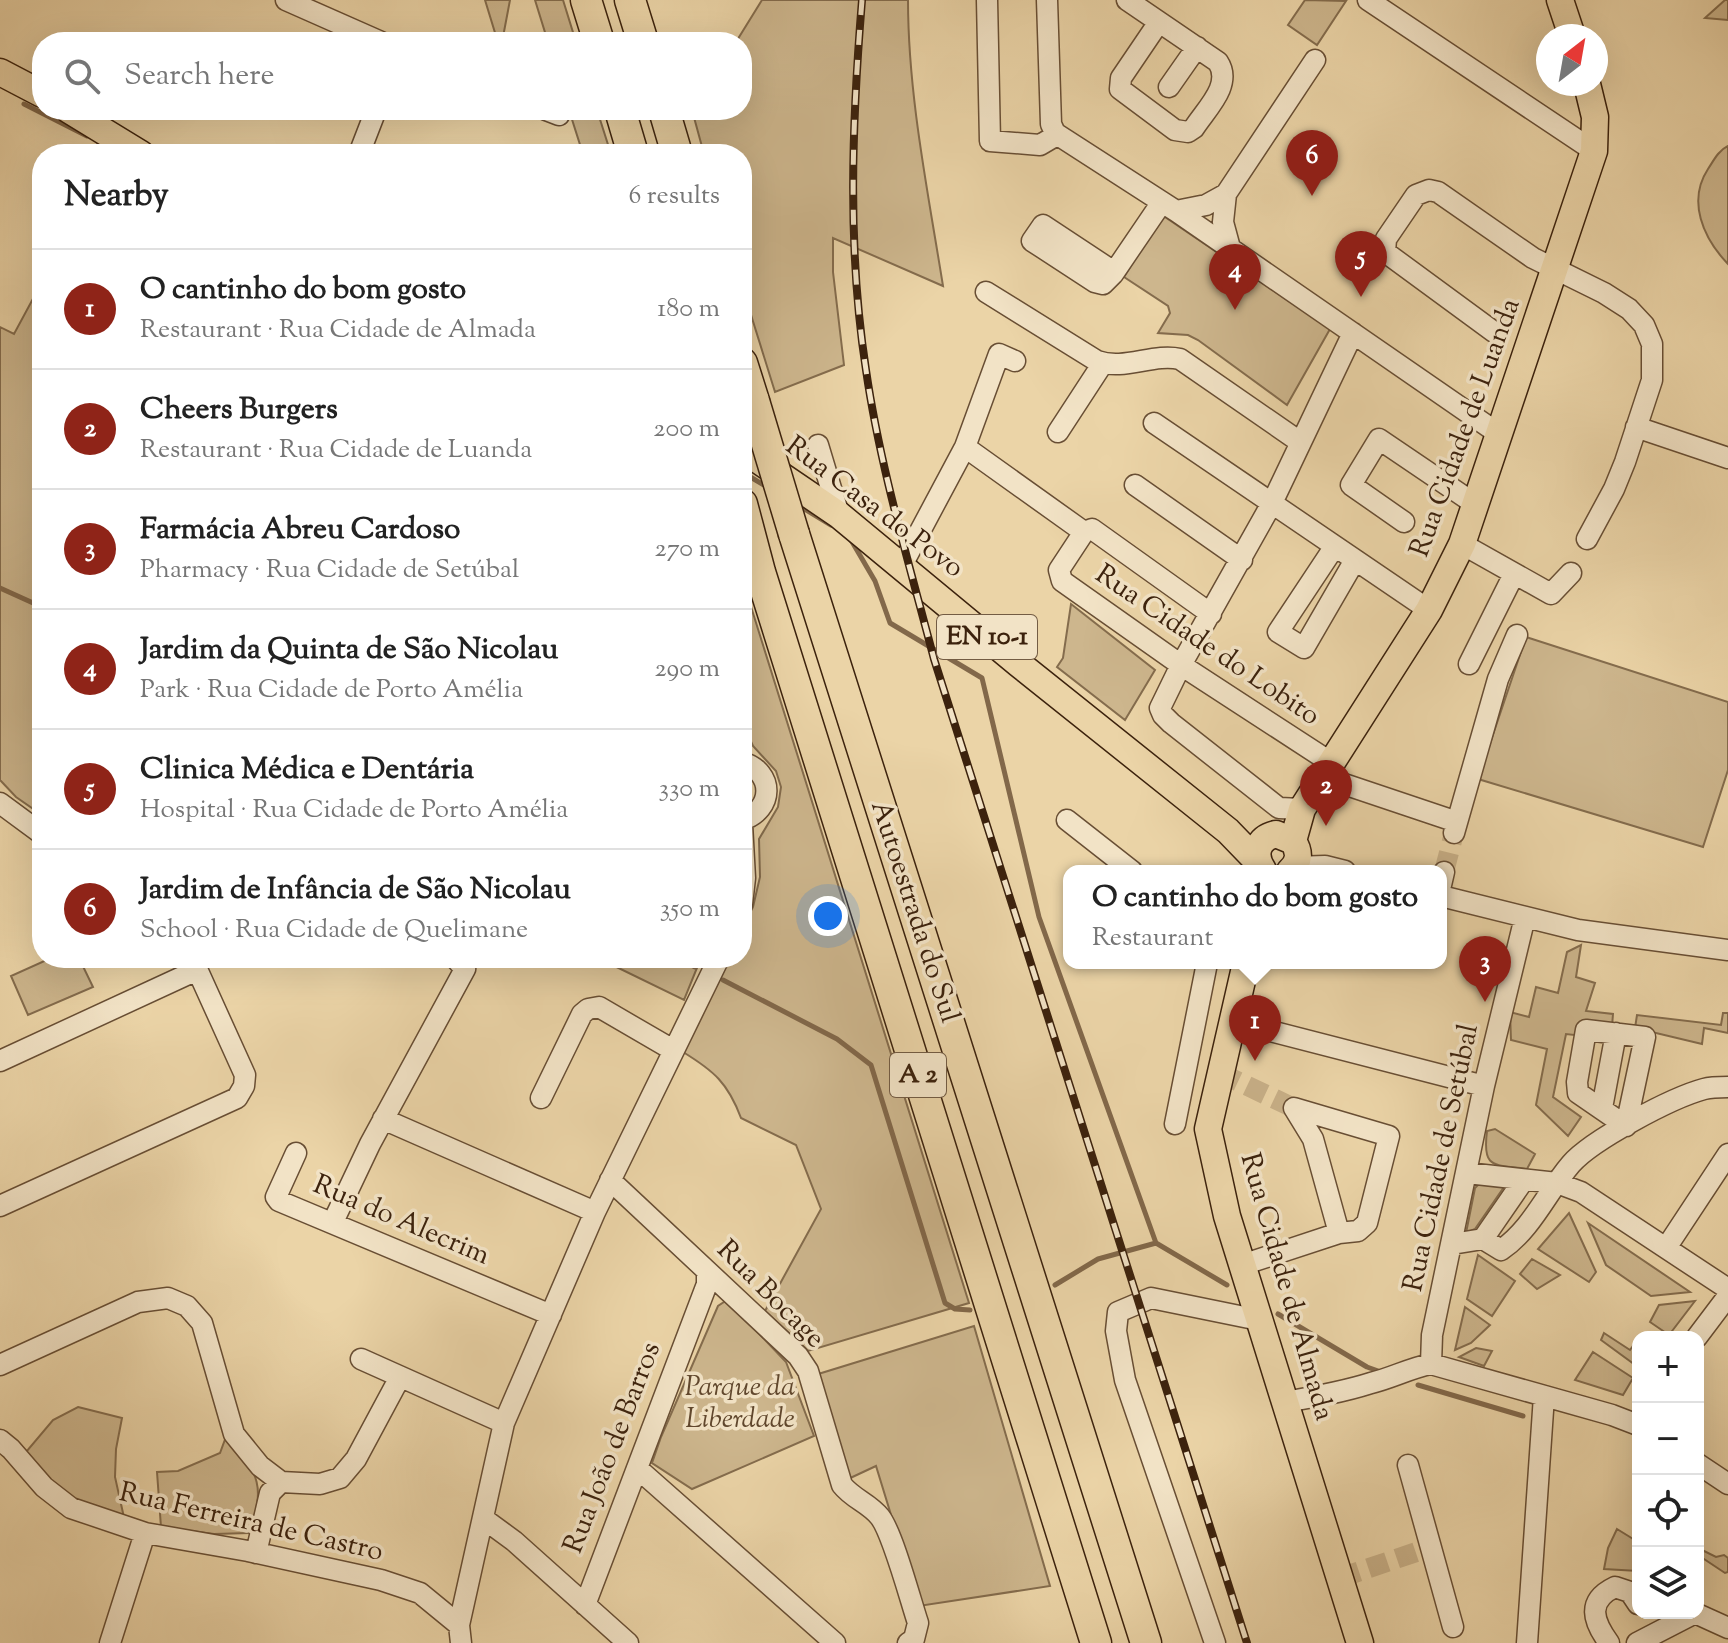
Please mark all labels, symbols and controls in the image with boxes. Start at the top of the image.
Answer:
north arrow [1536,24,1608,96]
search box [32,32,752,120]
icon: search [60,54,104,98]
text: Search here [124,55,274,98]
pin: 6 [1286,130,1338,196]
text: Nearby [64,172,169,221]
text: 6 results [628,178,720,215]
pin: 5 [1335,231,1387,297]
pin: 4 [1209,244,1261,310]
text: O cantinho do bom gosto [140,269,466,312]
text: 1 [86,291,94,328]
text: 180 m [657,291,720,328]
street label: Rua Cidade de Luanda [1401,293,1531,563]
text: Restaurant · Rua Cidade de Almada [140,312,536,349]
text: Cheers Burgers [140,389,338,432]
text: 2 [84,411,96,448]
text: 200 m [653,411,720,448]
street label: Rua Casa do Povo [776,428,972,588]
text: Restaurant · Rua Cidade de Luanda [140,432,532,469]
text: Farmácia Abreu Cardoso [140,509,460,552]
text: 3 [85,531,95,568]
text: 270 m [655,531,720,568]
text: Pharmacy · Rua Cidade de Setúbal [140,552,519,589]
street label: Rua Cidade do Lobito [1086,556,1328,736]
road number: EN 10-1 [937,615,1037,659]
text: Jardim da Quinta de São Nicolau [140,629,558,672]
text: 4 [83,651,97,688]
text: 290 m [654,651,720,688]
text: Park · Rua Cidade de Porto Amélia [140,672,523,709]
text: Clinica Médica e Dentária [140,749,474,792]
pin: 2 [1300,760,1352,826]
text: 5 [86,771,94,808]
text: 330 m [658,771,720,808]
text: Hospital · Rua Cidade de Porto Amélia [140,792,568,829]
street label: Autoestrada do Sul [859,796,969,1028]
popup [1063,865,1447,969]
text: Jardim de Infância de São Nicolau [140,869,571,912]
text: O cantinho do bom gosto [1092,877,1418,920]
text: 6 [84,891,96,928]
text: 350 m [660,891,720,928]
your location [808,896,848,936]
text: School · Rua Cidade de Quelimane [140,912,528,949]
text: Restaurant [1092,920,1213,957]
pin: 3 [1459,936,1511,1002]
pin: 1 [1229,995,1281,1061]
street label: Rua Cidade de Setúbal [1394,1020,1490,1296]
road number: A 2 [890,1053,946,1097]
street label: Rua Cidade de Almada [1229,1149,1343,1426]
street label: Rua do Alecrim [306,1166,496,1276]
street label: Rua Bocage [707,1232,833,1358]
map controls [1632,1331,1704,1619]
button: + [1632,1331,1704,1403]
street label: Rua João de Barros [554,1336,672,1560]
park label: Parque da Liberdade [685,1368,795,1440]
button: − [1632,1403,1704,1475]
street label: Rua Ferreira de Castro [115,1473,387,1573]
button: locate [1632,1475,1704,1547]
button: layers [1632,1547,1704,1619]

